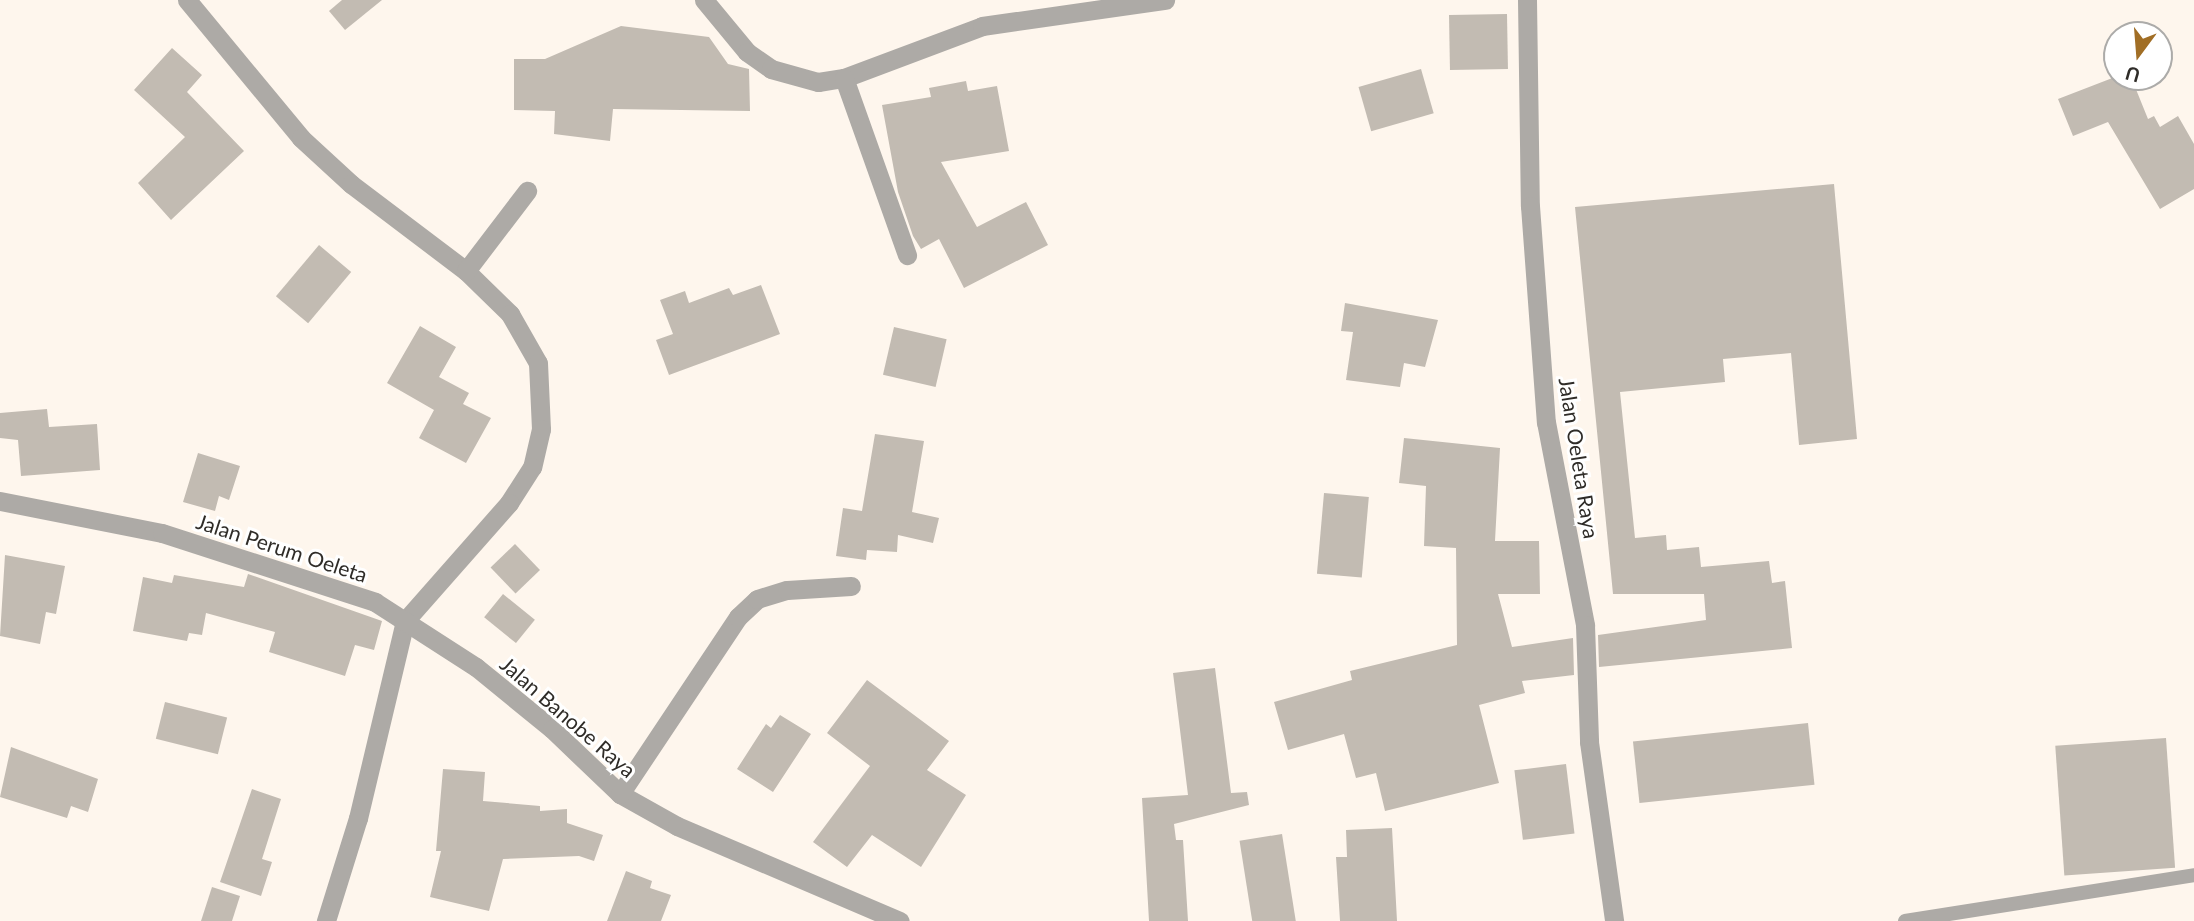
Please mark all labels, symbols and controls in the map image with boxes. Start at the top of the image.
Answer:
north arrow [2103,21,2173,91]
text: U [2123,62,2143,88]
street label: Jalan Oeleta Raya [1554,376,1604,540]
street label: Jalan Perum Oeleta [193,508,371,588]
street label: Jalan Banobe Raya [495,651,641,783]

